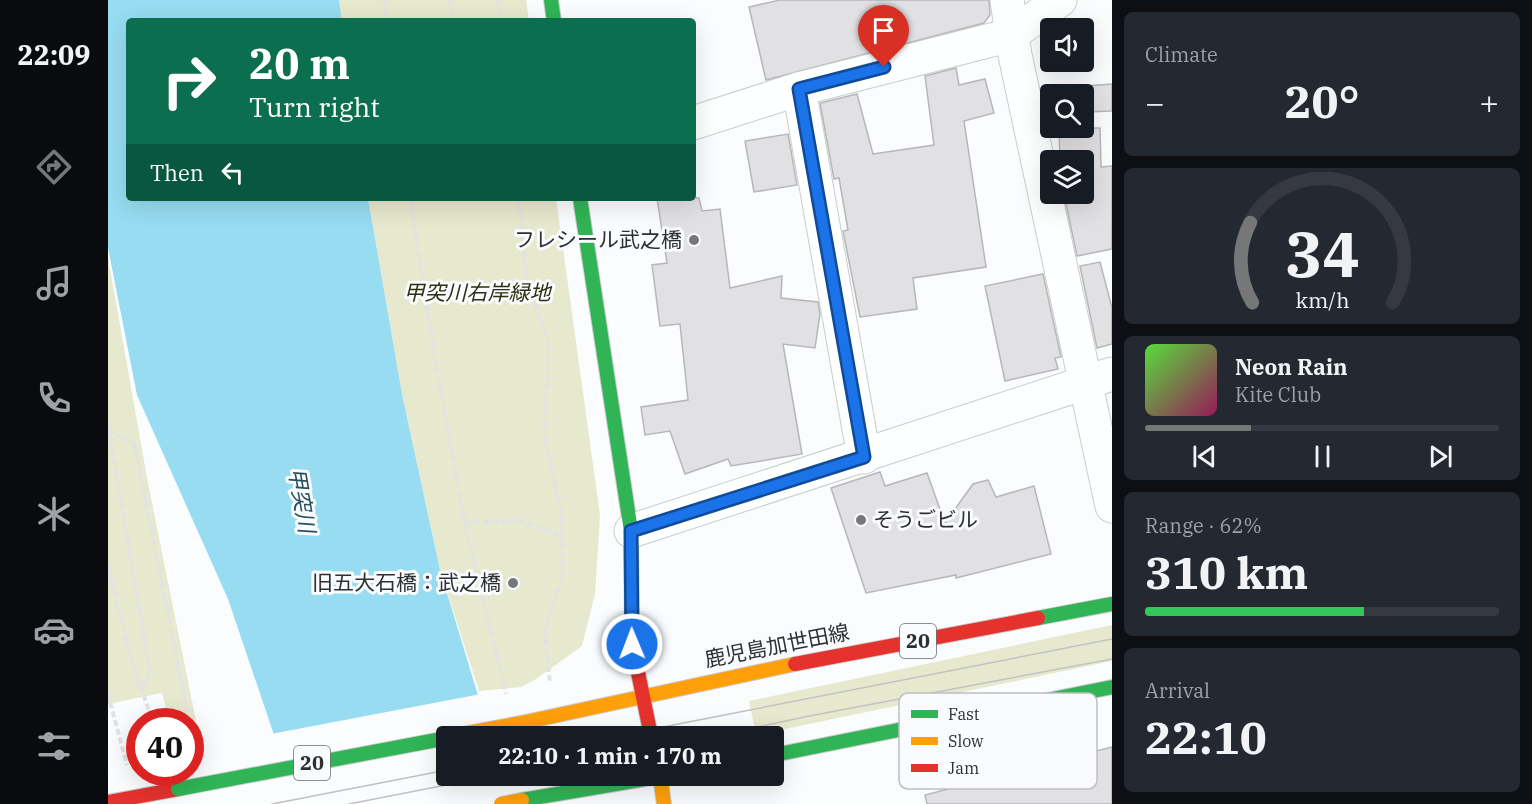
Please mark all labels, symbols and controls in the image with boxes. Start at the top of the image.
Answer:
pin [858,5,909,67]
icon: arrive [867,14,900,47]
map controls [1040,18,1094,204]
button: sound [1040,18,1094,72]
text: 20 m [249,36,350,91]
text: 22:09 [18,37,90,72]
text: Climate [1145,41,1218,68]
icon: right [150,42,228,120]
text: 20° [1284,72,1360,130]
text: − [1145,81,1165,124]
text: + [1479,81,1499,124]
button: search [1040,84,1094,138]
text: Turn right [249,89,380,124]
icon: directions [33,146,75,188]
button: layers [1040,150,1094,204]
icon: left [216,156,249,189]
text: Then [150,158,204,187]
text: 34 [1285,213,1359,294]
place label: フレシール武之橋 [514,225,682,253]
marker: フレシール武之橋 [687,233,701,247]
icon: music [33,262,75,304]
park label: 甲突川右岸緑地 [404,278,552,306]
text: km/h [1295,286,1349,314]
text: Neon Rain [1235,352,1348,381]
icon: phone [33,377,75,419]
text: Kite Club [1235,381,1321,408]
icon: previous [1188,440,1221,473]
icon: pause [1306,440,1339,473]
icon: next [1424,440,1457,473]
water label: 甲突川 [282,465,323,537]
icon: climate [33,493,75,535]
place label: そうごビル [873,505,978,533]
text: Range · 62% [1145,512,1262,539]
marker: そうごビル [854,513,868,527]
text: 310 km [1145,543,1308,601]
place label: 旧五大石橋：武之橋 [312,568,501,596]
marker: 旧五大石橋：武之橋 [506,576,520,590]
icon: car [33,609,75,651]
position arrow [600,612,664,676]
street label: 鹿児島加世田線 [702,617,852,673]
road number: 20 [900,624,936,658]
text: Arrival [1145,677,1210,704]
legend [899,693,1097,789]
text: Fast [948,704,980,724]
speed limit sign: 40 [126,708,204,786]
text: 22:10 [1145,708,1267,766]
icon: filters [33,725,75,767]
text: Slow [948,731,984,751]
text: 22:10 · 1 min · 170 m [498,741,722,770]
road number: 20 [294,746,330,780]
text: Jam [948,758,979,778]

